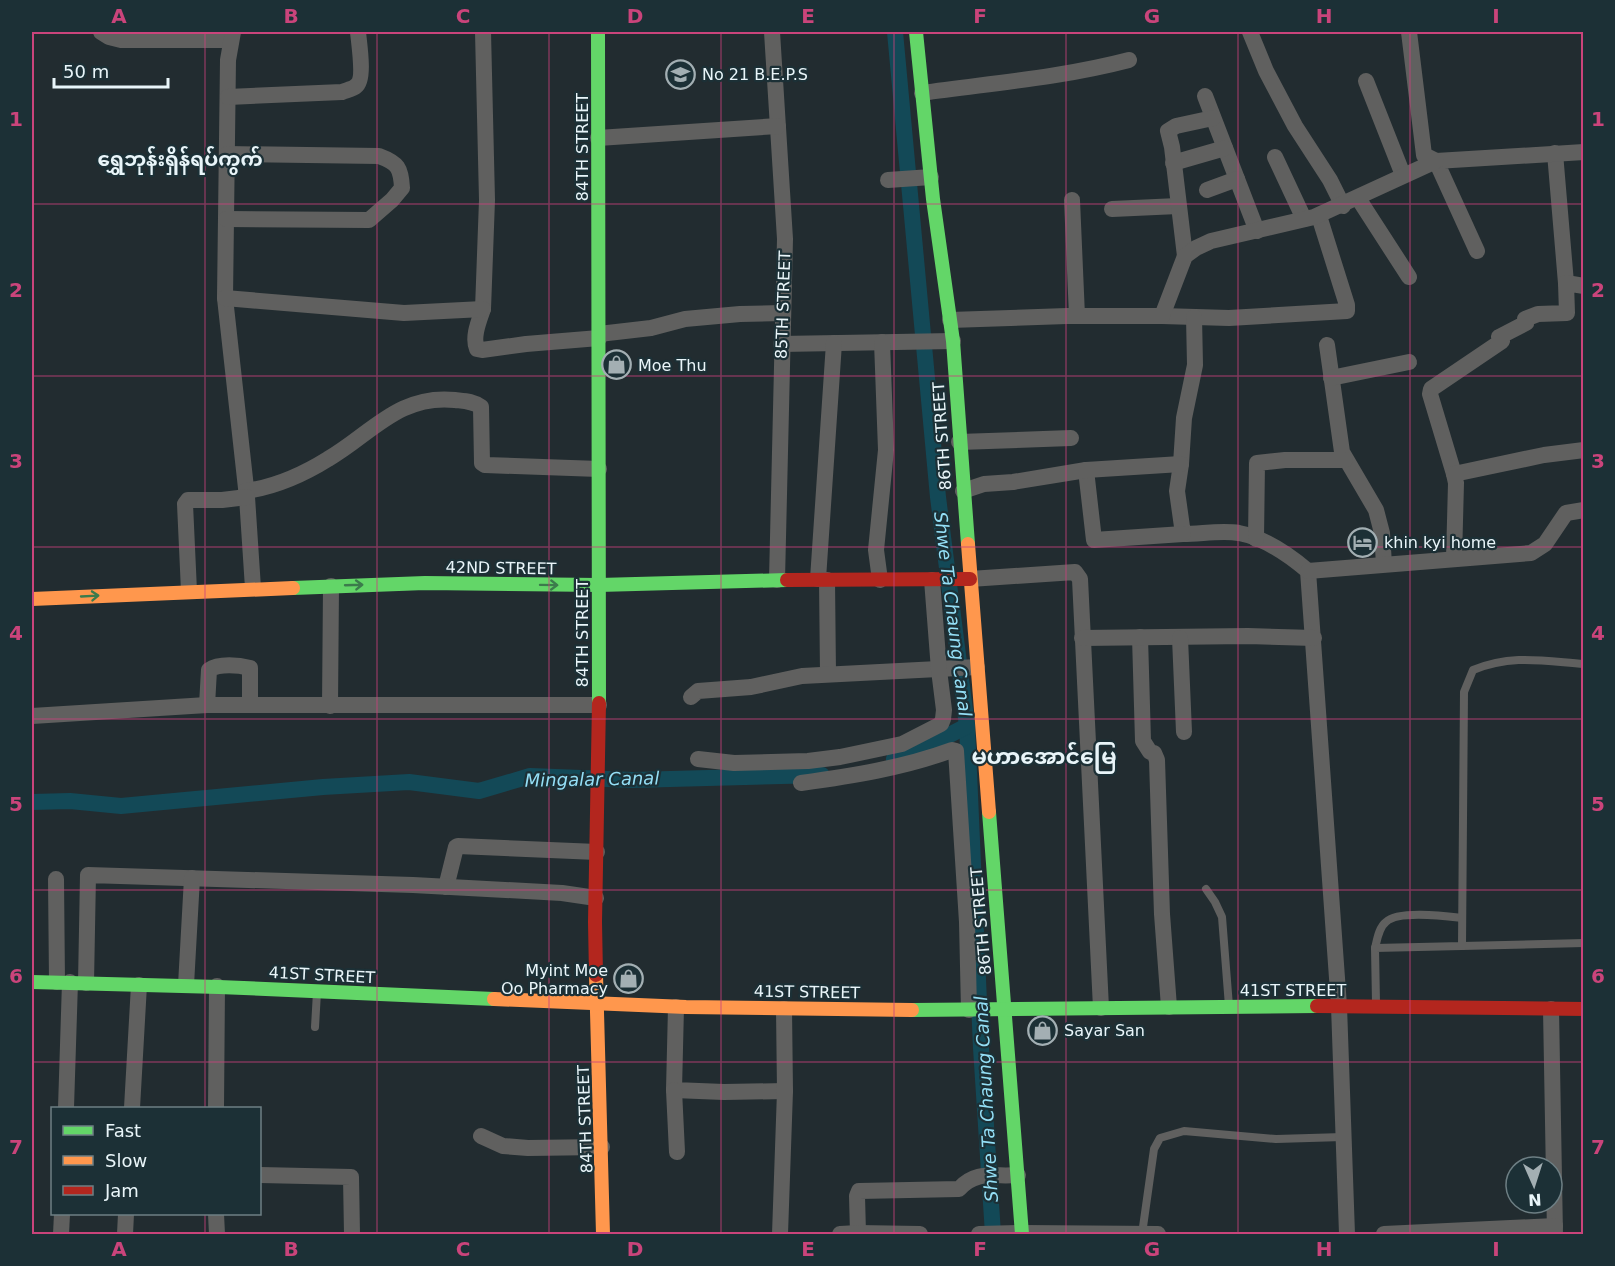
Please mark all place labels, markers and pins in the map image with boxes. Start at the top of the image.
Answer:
school or university icon: No 21 B.E.P.S [665,58,697,90]
place label: No 21 B.E.P.S [702,65,808,84]
shop icon: Moe Thu [601,349,633,381]
place label: Moe Thu [638,356,707,375]
hotel icon: khin kyi home [1347,526,1379,558]
place label: khin kyi home [1384,533,1496,552]
place label: Myint Moe Oo Pharmacy [501,961,608,998]
shop icon: Myint Moe Oo Pharmacy [613,963,645,995]
shop icon: Sayar San [1027,1014,1059,1046]
place label: Sayar San [1064,1021,1145,1040]

